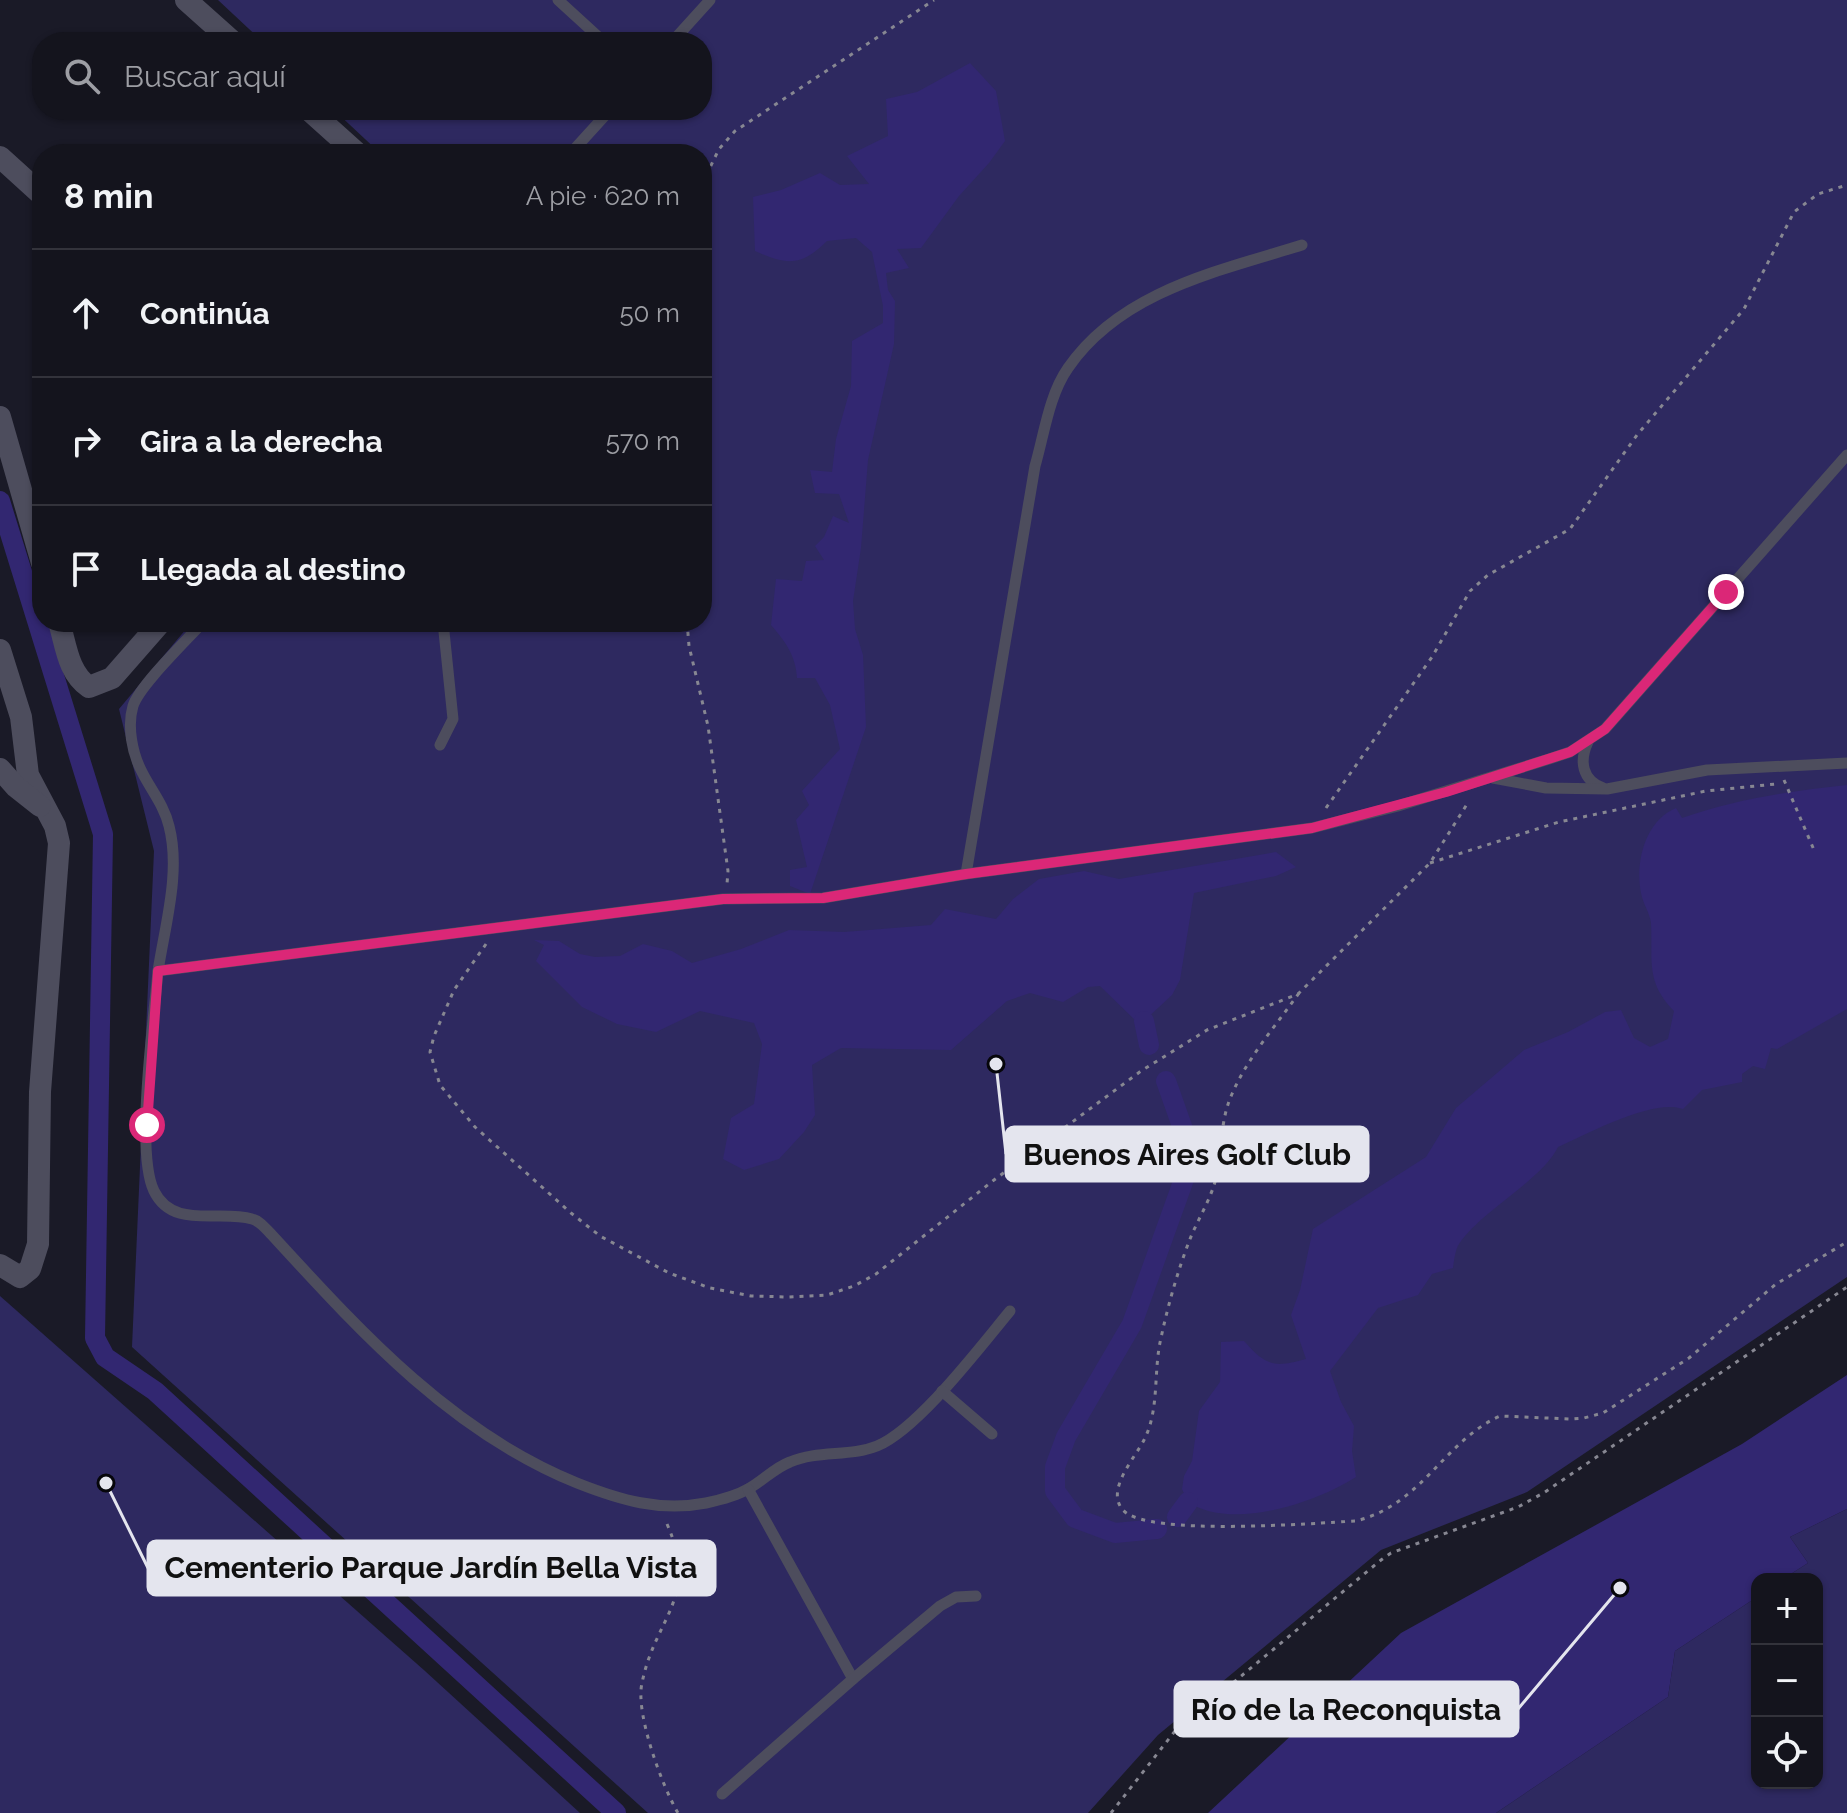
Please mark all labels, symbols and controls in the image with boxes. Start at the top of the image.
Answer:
search box [32,32,712,120]
icon: search [60,54,104,98]
text: Buscar aquí [124,59,286,94]
text: 8 min [64,176,154,216]
text: A pie · 620 m [526,181,680,211]
icon: ahead [64,291,108,335]
text: Continúa [140,296,270,331]
text: 50 m [619,298,680,328]
icon: right [64,419,108,463]
text: Gira a la derecha [140,424,383,459]
text: 570 m [606,426,680,456]
icon: arrive [64,547,108,591]
text: Llegada al destino [140,552,406,587]
route end [1708,574,1744,610]
route start [129,1107,165,1143]
callout: Buenos Aires Golf Club [1006,1127,1368,1181]
text: Buenos Aires Golf Club [1023,1137,1351,1172]
callout: Cementerio Parque Jardín Bella Vista [148,1541,715,1595]
text: Cementerio Parque Jardín Bella Vista [164,1550,698,1585]
map controls [1751,1573,1823,1789]
button: + [1751,1573,1823,1645]
button: − [1751,1645,1823,1717]
callout: Río de la Reconquista [1175,1682,1518,1736]
text: Río de la Reconquista [1191,1692,1501,1727]
button: locate [1751,1717,1823,1789]

